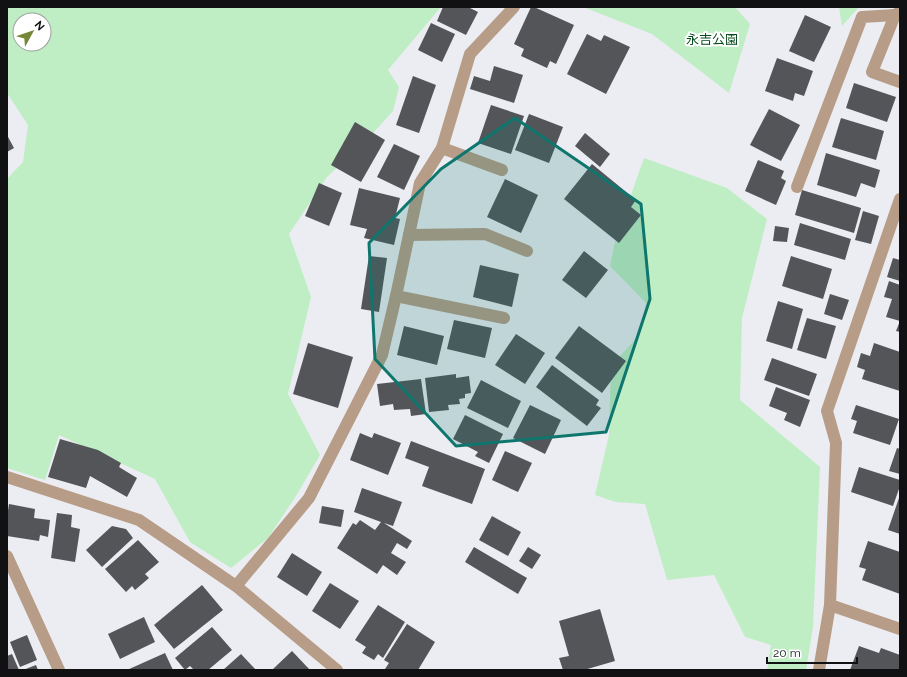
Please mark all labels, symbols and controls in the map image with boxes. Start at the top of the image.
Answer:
north arrow [12,12,52,52]
text: N [32,18,47,33]
park label: 永吉公園 [686,32,738,47]
scale bar [767,639,857,665]
text: 20 m [773,646,801,660]

